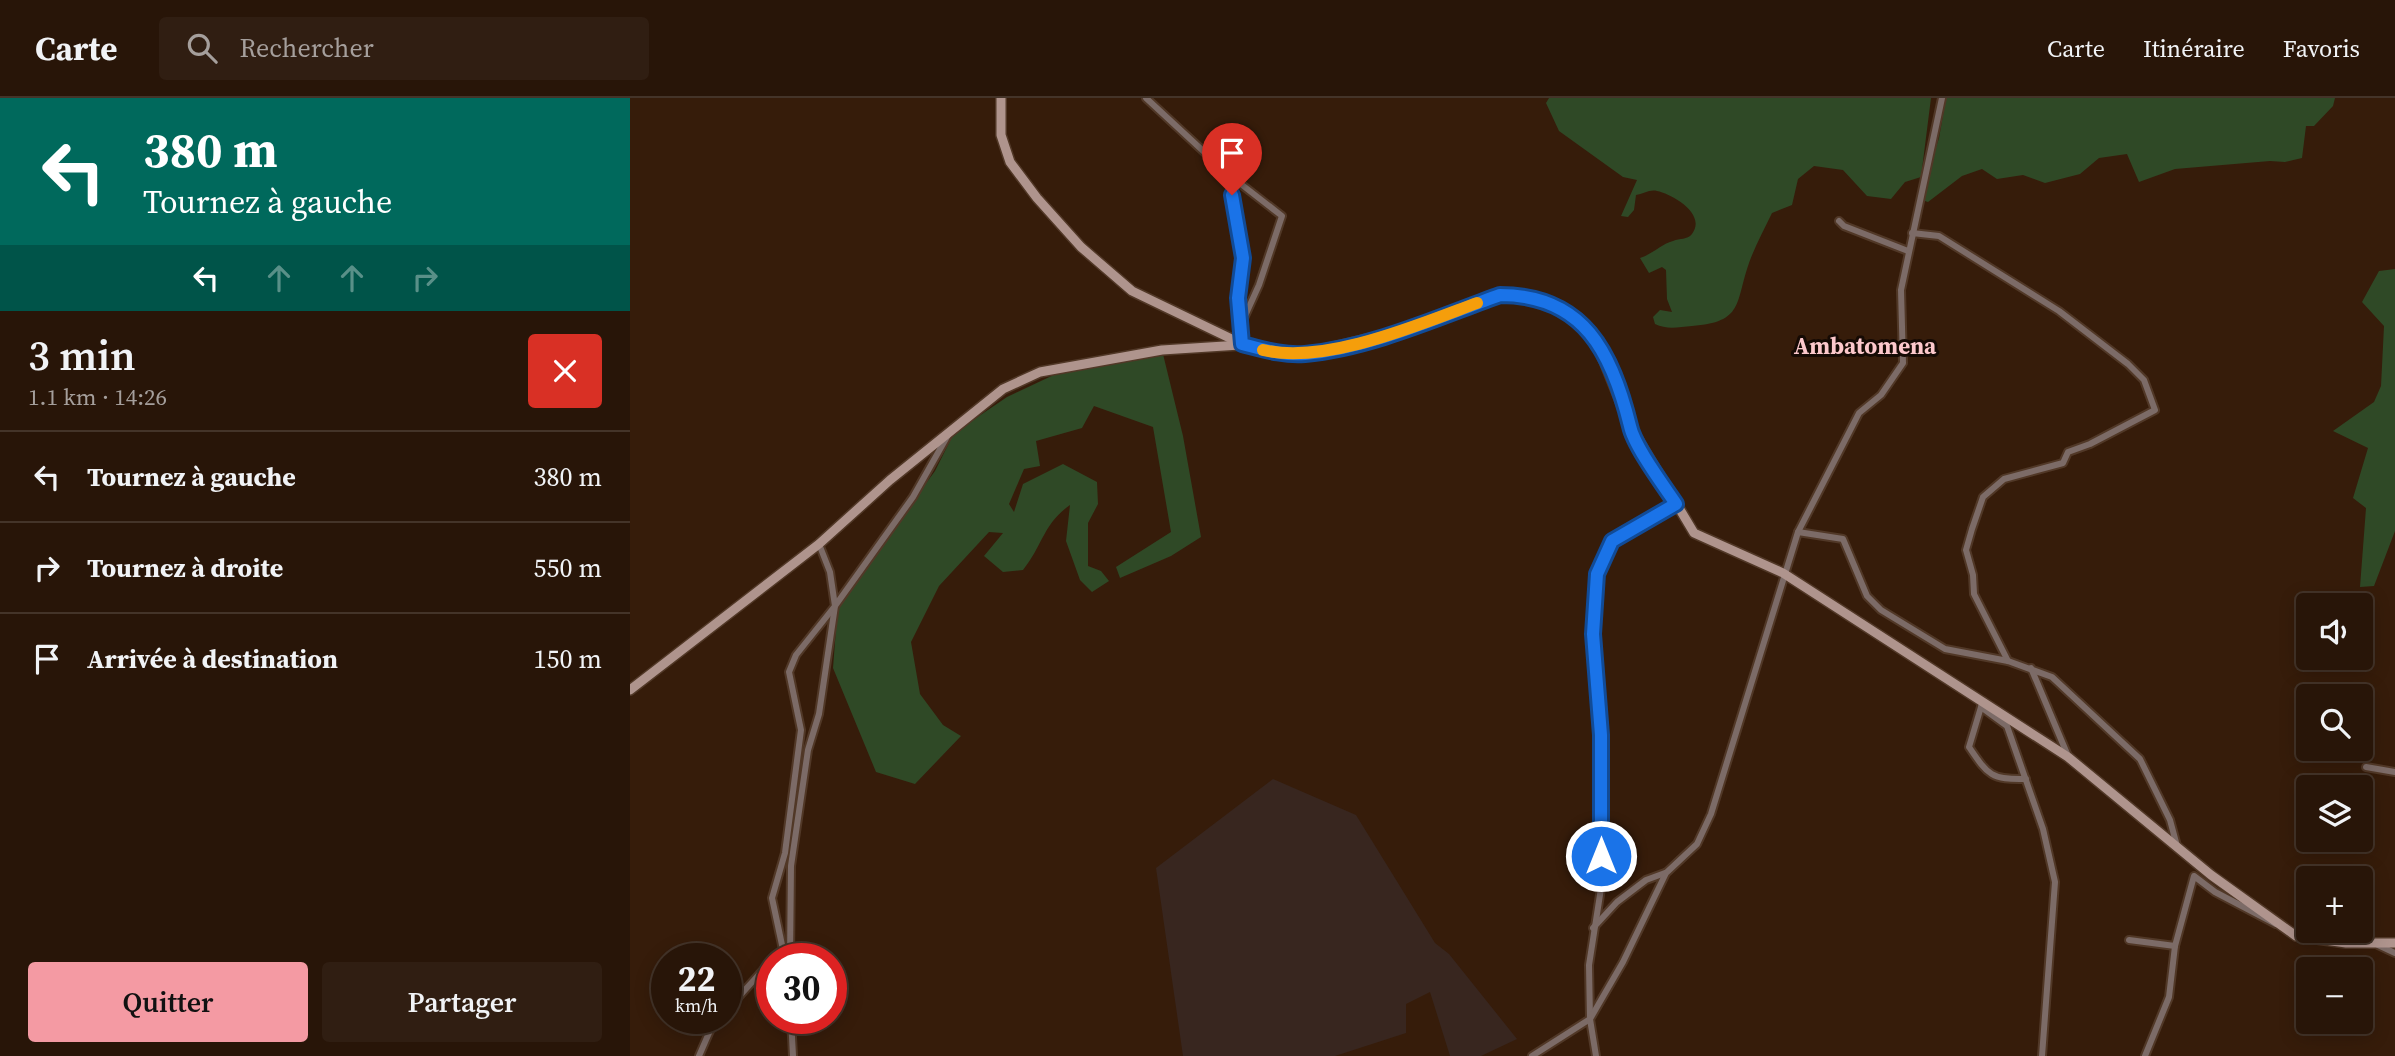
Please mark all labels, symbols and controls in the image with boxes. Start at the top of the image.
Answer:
search box [159,17,649,80]
text: Carte [35,26,117,71]
icon: search [183,29,221,67]
text: Rechercher [239,30,374,66]
text: Carte [2047,32,2105,65]
text: Itinéraire [2143,32,2245,65]
text: Favoris [2283,32,2360,65]
text: 380 m [143,116,278,183]
pin [1202,123,1262,195]
icon: left [28,126,119,217]
icon: arrive [1213,134,1251,172]
text: Tournez à gauche [143,180,392,224]
icon: left [187,259,225,297]
icon: ahead [260,259,298,297]
icon: ahead [333,259,371,297]
icon: right [406,259,444,297]
text: 3 min [28,326,136,384]
district label: Ambatomena [1794,330,1937,362]
button: close [528,334,602,408]
text: 1.1 km · 14:26 [28,381,167,413]
icon: left [28,458,66,496]
text: Tournez à gauche [87,459,296,495]
text: 380 m [534,459,602,495]
icon: right [28,549,66,587]
text: Tournez à droite [87,550,283,586]
text: 550 m [534,550,602,586]
map controls [2296,593,2373,1034]
button: sound [2296,593,2373,670]
icon: arrive [28,640,66,678]
text: Arrivée à destination [87,641,338,677]
text: 150 m [534,641,602,677]
button: search [2296,684,2373,761]
button: layers [2296,775,2373,852]
position arrow [1564,819,1638,893]
button: + [2296,866,2373,943]
speed limit sign: 30 [756,943,847,1034]
text: 22 [678,955,715,1003]
button: − [2296,957,2373,1034]
button: Quitter [28,962,308,1042]
button: Partager [322,962,602,1042]
text: km/h [675,993,718,1018]

